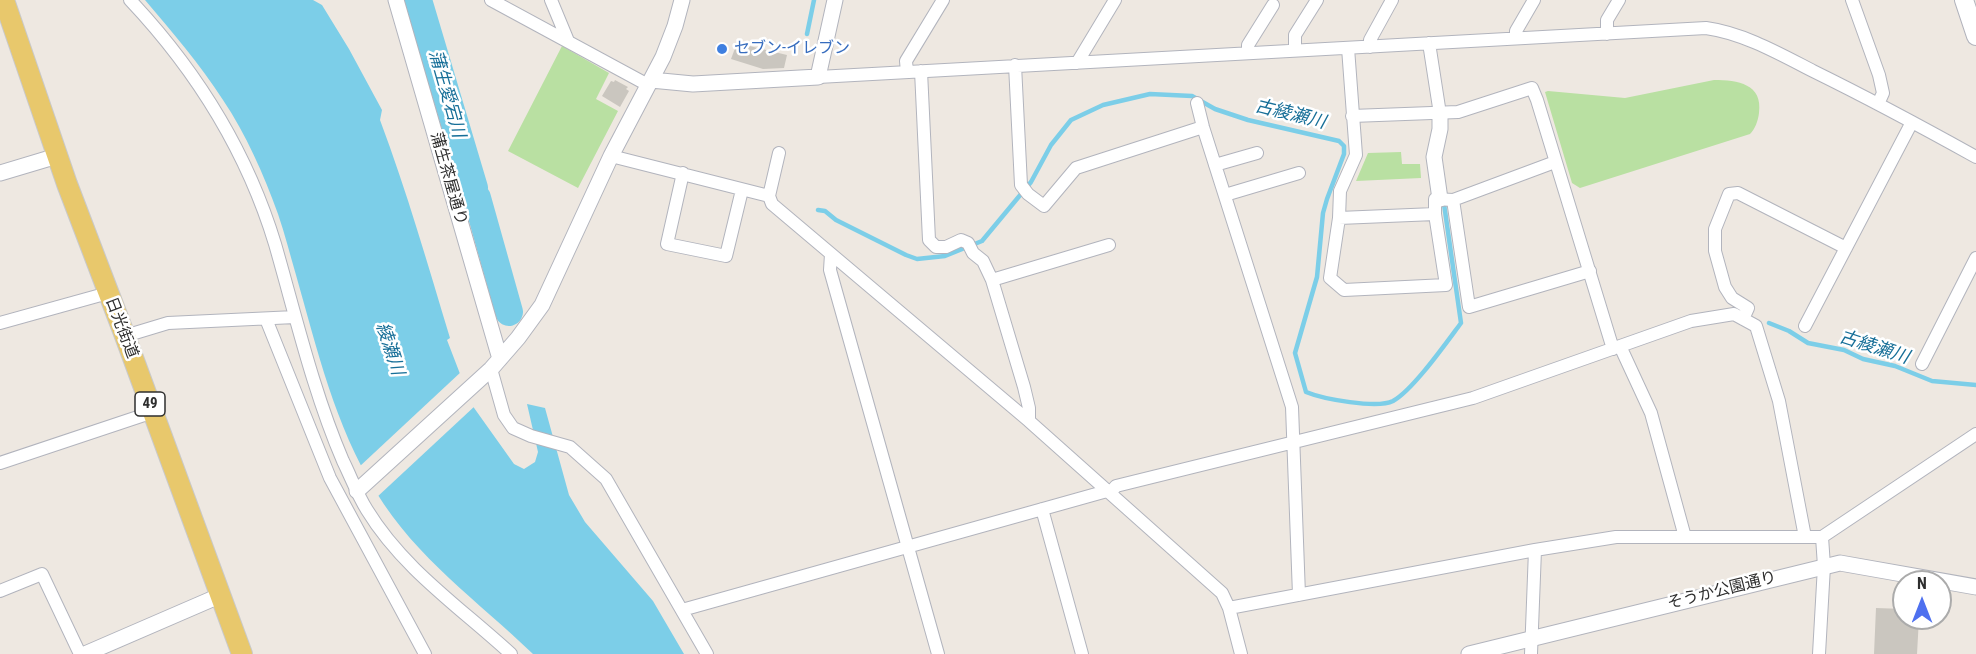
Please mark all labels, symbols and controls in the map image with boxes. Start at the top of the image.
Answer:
place label: セブン-イレブン [734,39,850,59]
marker: セブン-イレブン [715,42,729,56]
water label: 蒲生愛宕川 [423,48,469,140]
water label: 古綾瀬川 [1252,96,1328,134]
street label: 蒲生茶屋通り [426,130,470,228]
street label: 日光街道 [101,295,141,361]
water label: 綾瀬川 [370,320,408,378]
water label: 古綾瀬川 [1836,327,1912,369]
road number: 49 [135,392,165,416]
street label: そうか公園通り [1665,568,1779,614]
north arrow [1892,570,1952,630]
text: N [1917,574,1927,593]

